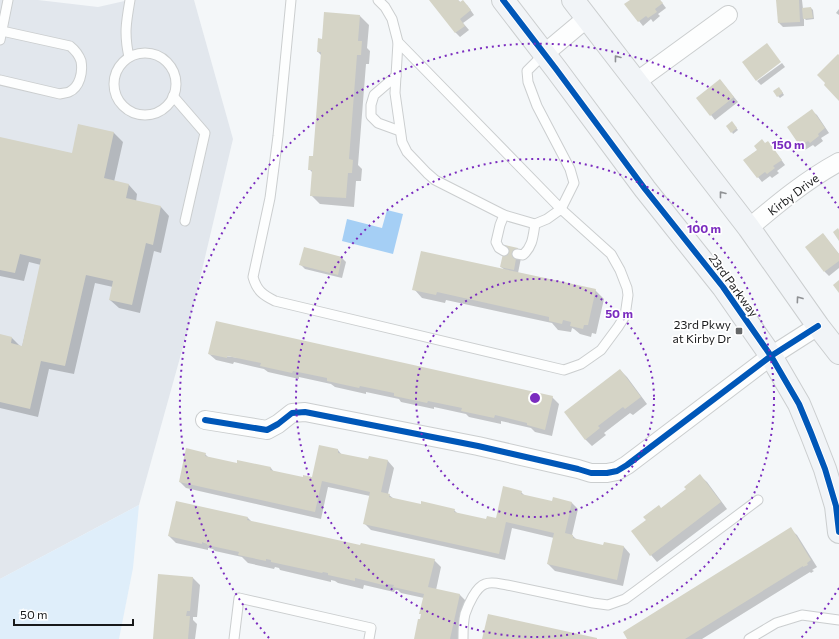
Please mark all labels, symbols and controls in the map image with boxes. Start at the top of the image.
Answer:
one-way arrow [615,55,622,62]
text: 150 m [771,137,805,151]
street label: Kirby Drive [765,170,821,218]
one-way arrow [720,192,727,199]
text: 100 m [687,221,721,235]
street label: 23rd Parkway [707,251,761,319]
one-way arrow [796,296,804,303]
text: 50 m [605,306,633,320]
place label: 23rd Pkwy at Kirby Dr [672,317,731,345]
marker: 23rd Pkwy at Kirby Dr [734,326,744,336]
centre of rings [528,391,542,405]
scale bar [14,601,133,627]
text: 50 m [20,607,48,621]

